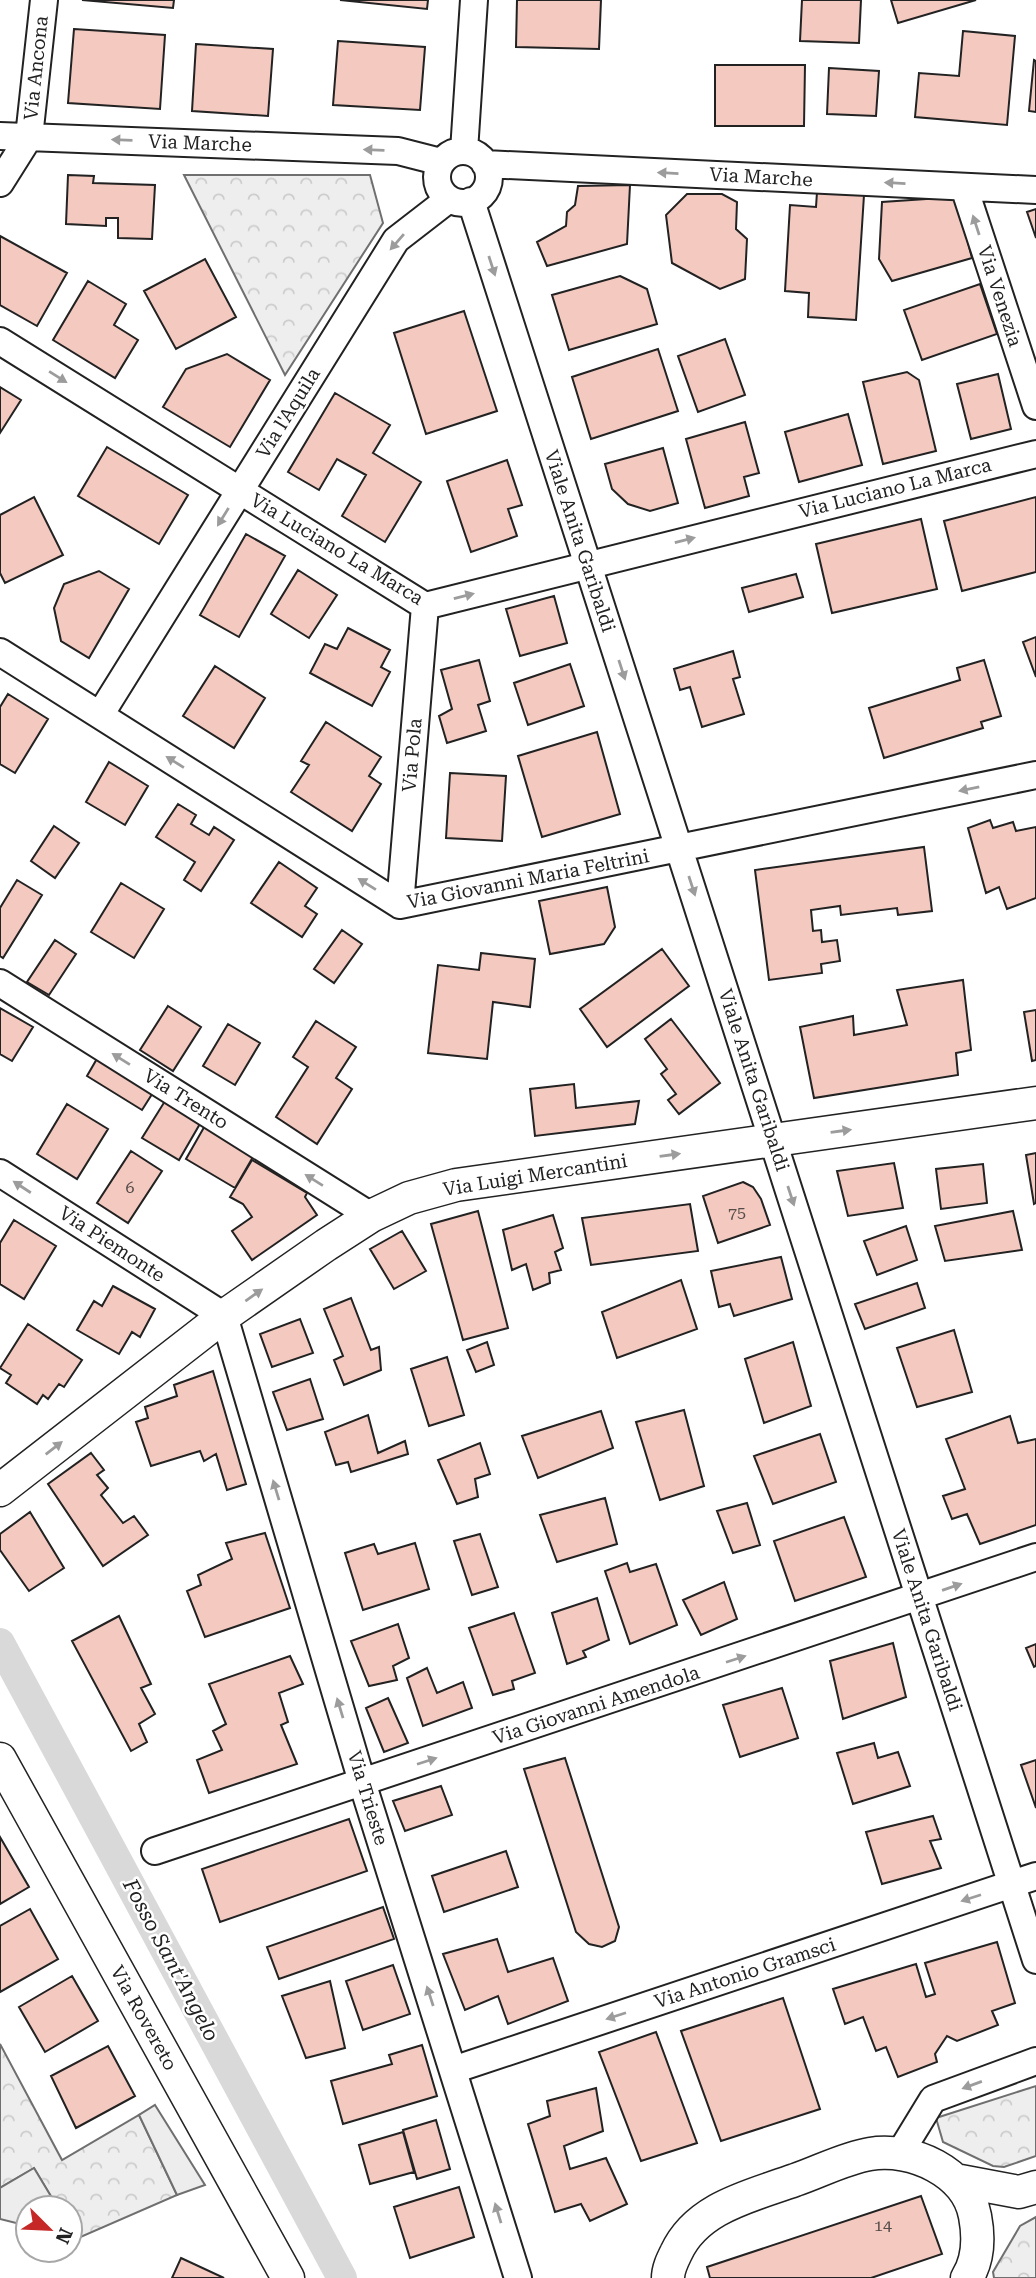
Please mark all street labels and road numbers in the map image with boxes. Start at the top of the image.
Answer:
street label: Via Ancona [19,14,53,121]
street label: Via Marche [148,130,252,156]
street label: Via Marche [709,163,813,191]
street label: Via Venezia [973,243,1027,350]
street label: Via l'Aquila [251,363,325,463]
street label: Viale Anita Garibaldi [540,447,620,635]
street label: Via Luciano La Marca [796,453,994,523]
street label: Via Luciano La Marca [246,488,428,610]
street label: Via Pola [397,716,427,793]
street label: Via Giovanni Maria Feltrini [405,844,651,914]
street label: Viale Anita Garibaldi [714,986,794,1174]
street label: Via Trento [139,1064,233,1134]
street label: Via Luigi Mercantini [441,1149,629,1201]
street label: Via Piemonte [55,1201,169,1287]
street label: Viale Anita Garibaldi [887,1526,967,1714]
street label: Via Giovanni Amendola [490,1660,703,1749]
street label: Via Trieste [343,1748,393,1848]
street label: Via Antonio Gramsci [652,1933,838,2013]
street label: Via Rovereto [106,1962,182,2074]

